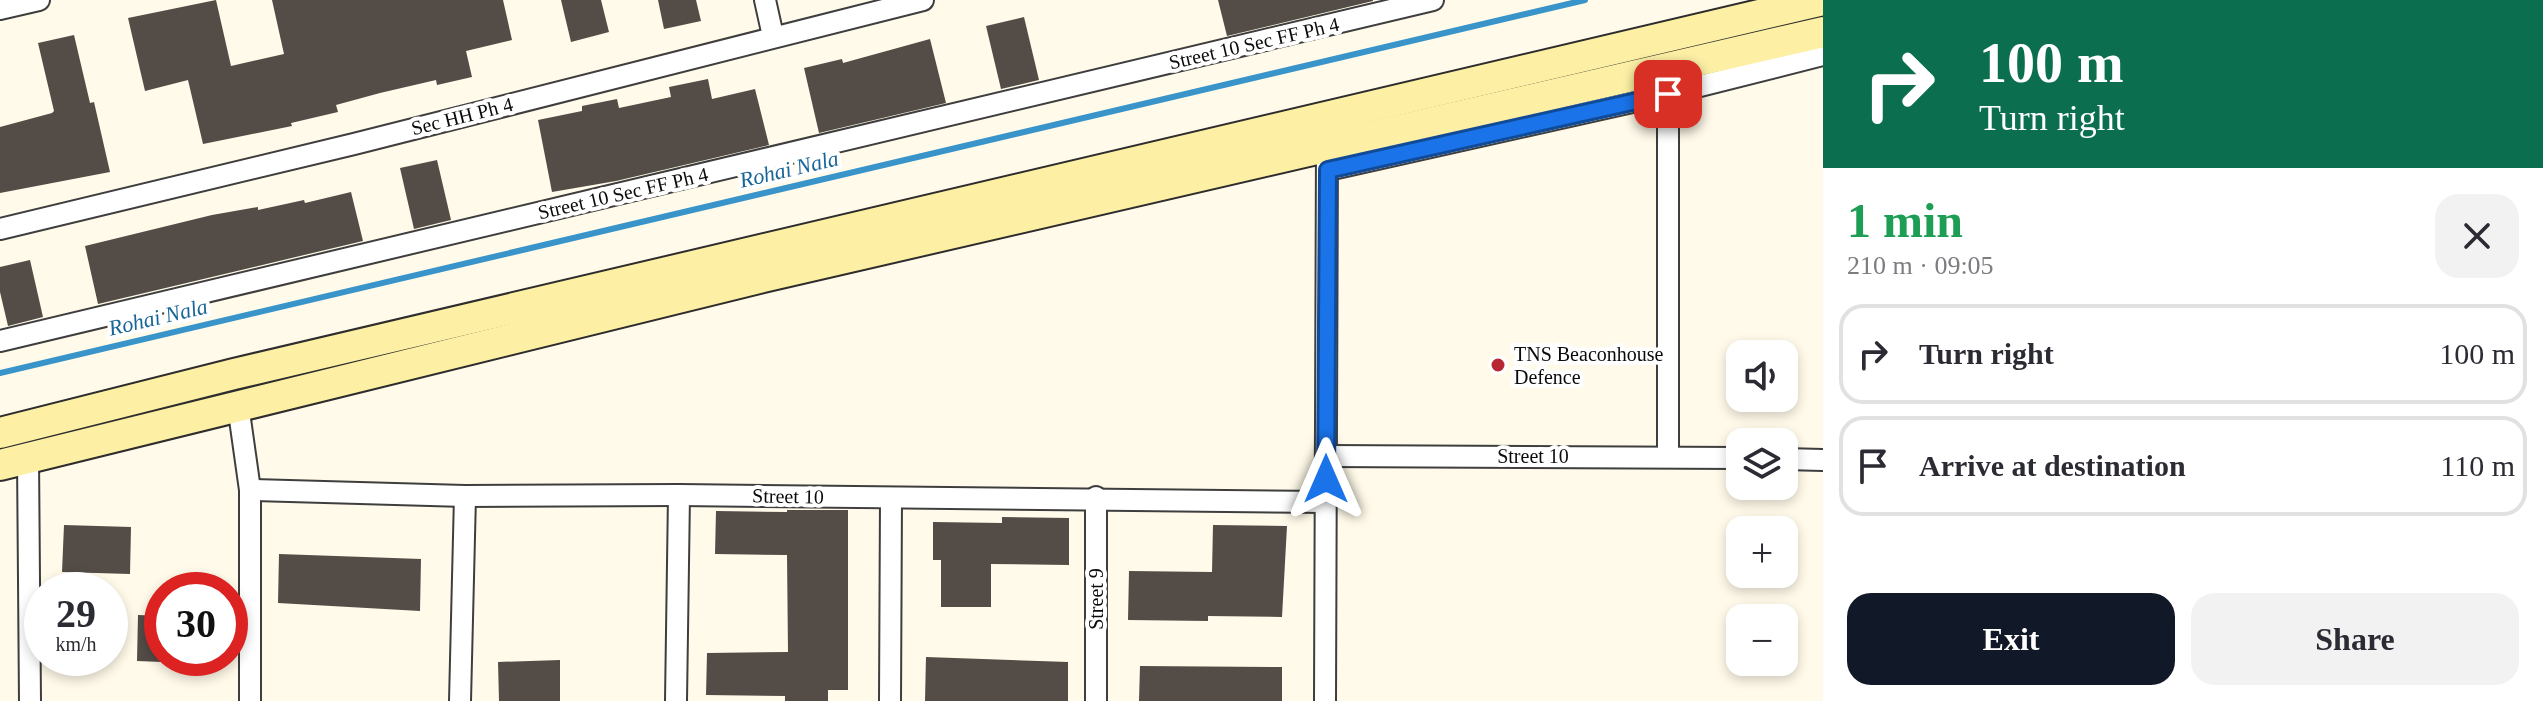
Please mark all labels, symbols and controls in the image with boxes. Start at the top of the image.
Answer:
street label: Street 10 Sec FF Ph 4 [1167,13,1341,73]
icon: right [1847,32,1951,136]
text: 100 m [1979,32,2124,94]
pin [1634,60,1702,128]
icon: arrive [1646,72,1690,116]
street label: Sec HH Ph 4 [409,93,515,139]
text: Turn right [1979,98,2125,138]
water label: Rohai Nala [736,145,841,193]
street label: Street 10 Sec FF Ph 4 [536,163,710,223]
text: 1 min [1847,194,1963,247]
button: close [2435,194,2519,278]
text: 210 m · 09:05 [1847,251,1994,280]
water label: Rohai Nala [105,293,210,341]
icon: right [1851,332,1895,376]
text: Turn right [1919,337,2054,370]
text: 100 m [2439,337,2515,370]
map controls [1726,340,1798,676]
button: sound [1726,340,1798,412]
place label: TNS Beaconhouse Defence [1514,343,1664,388]
marker: TNS Beaconhouse Defence [1489,356,1507,374]
button: layers [1726,428,1798,500]
position arrow [1284,437,1368,521]
icon: arrive [1851,444,1895,488]
street label: Street 10 [1497,445,1569,467]
text: Arrive at destination [1919,449,2186,482]
text: 110 m [2440,449,2515,482]
street label: Street 10 [752,484,824,508]
button: + [1726,516,1798,588]
street label: Street 9 [1085,568,1107,630]
speed limit sign: 30 [144,572,248,676]
text: 29 [56,591,96,636]
button: Exit [1847,593,2175,685]
button: Share [2191,593,2519,685]
button: − [1726,604,1798,676]
text: km/h [55,633,97,655]

